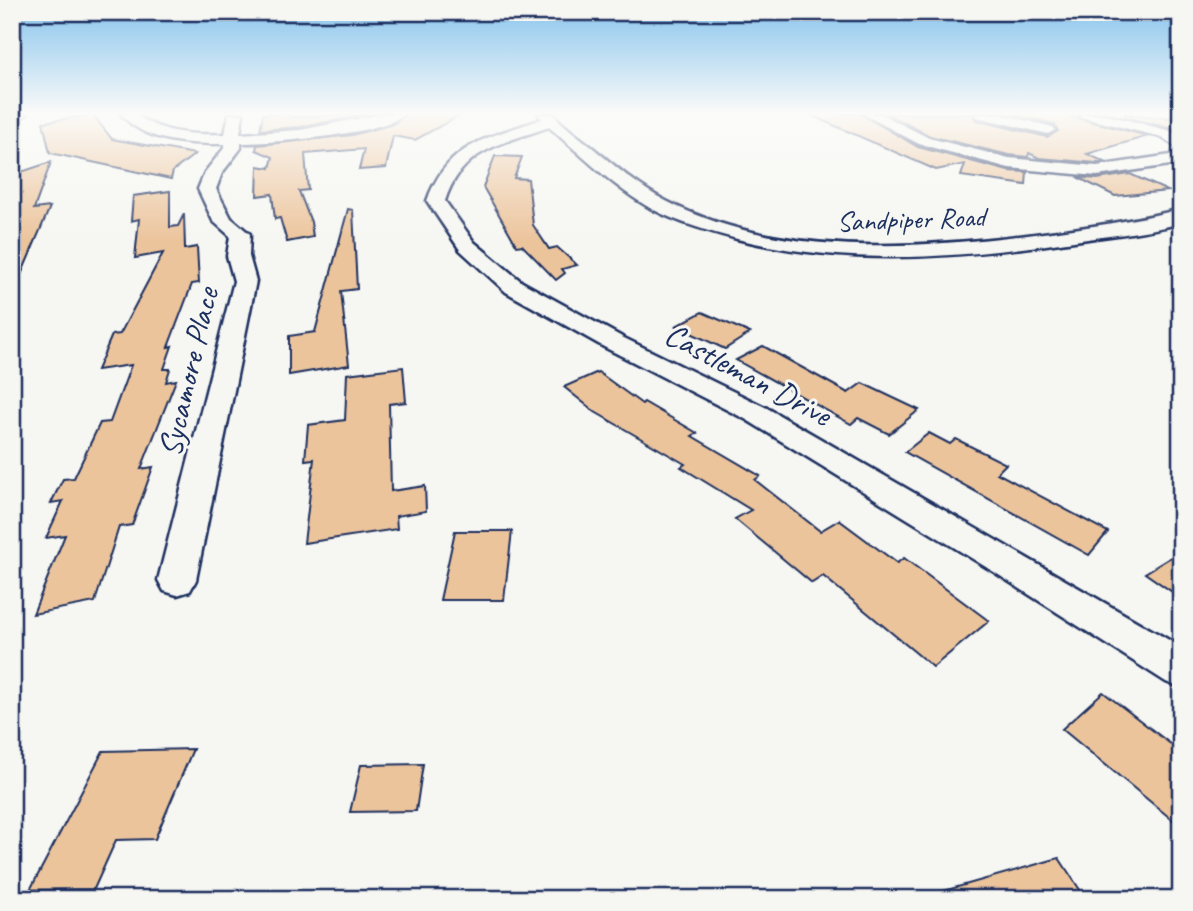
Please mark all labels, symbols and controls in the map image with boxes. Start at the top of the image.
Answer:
street label: Sandpiper Road [836,199,990,239]
street label: Sycamore Place [148,281,228,460]
street label: Castleman Drive [658,313,840,436]

